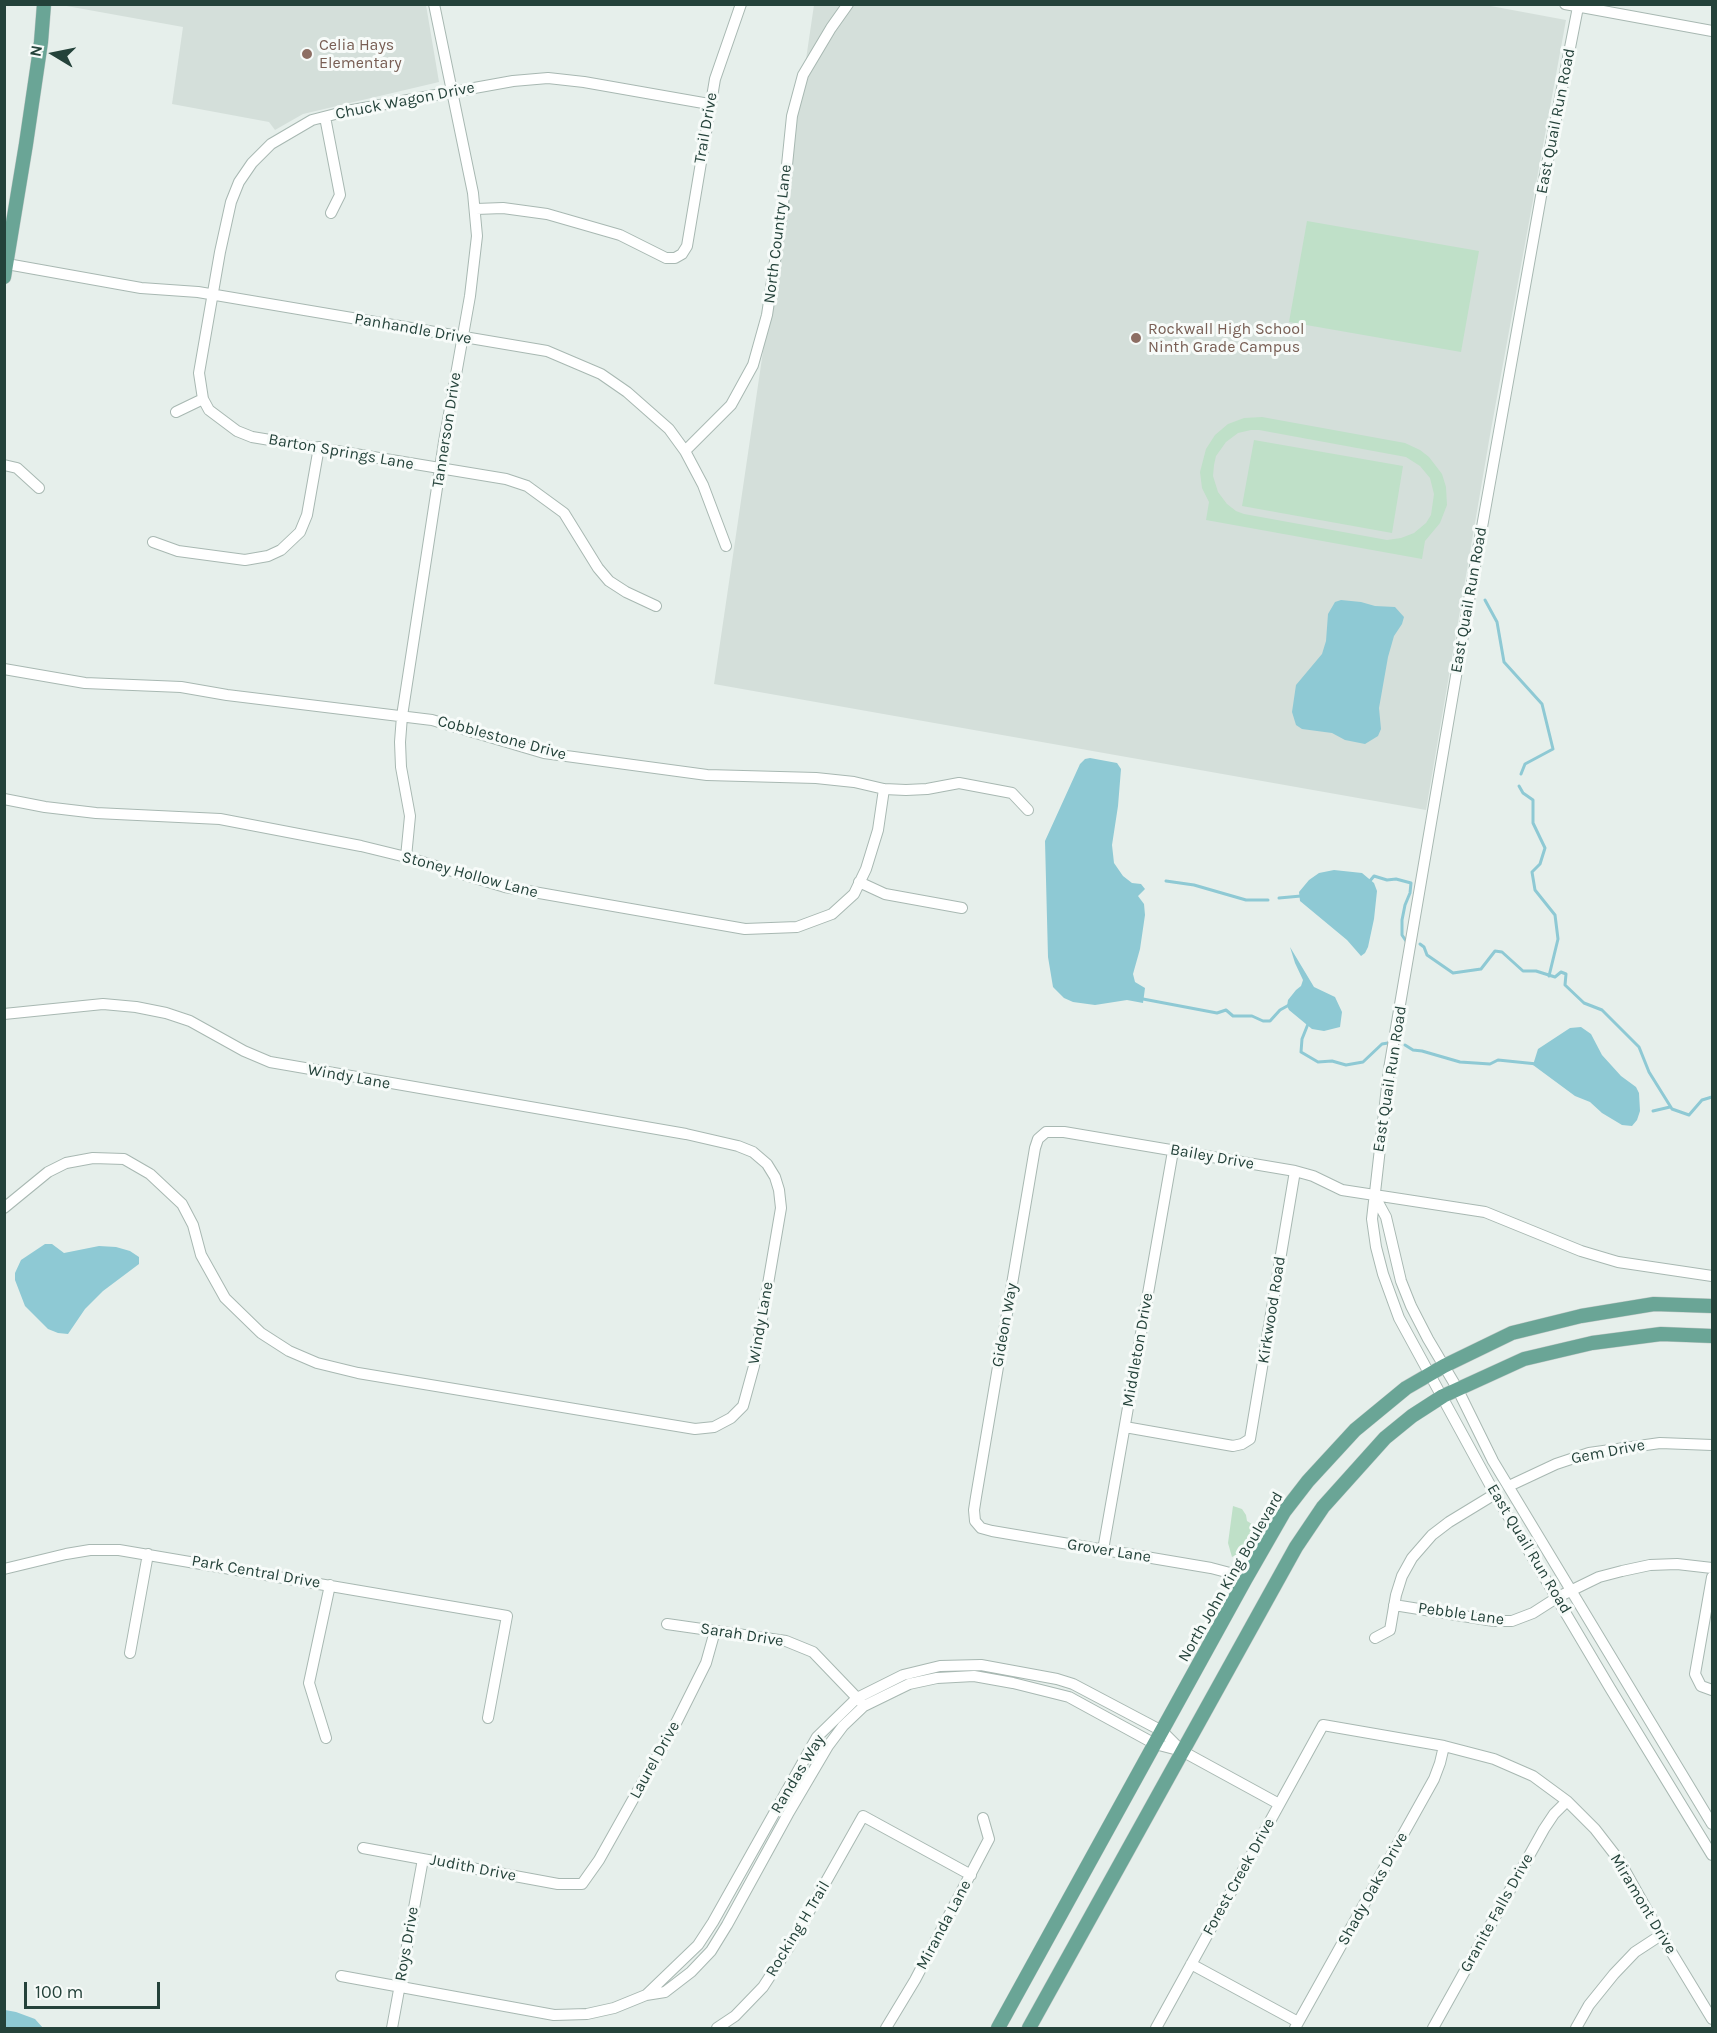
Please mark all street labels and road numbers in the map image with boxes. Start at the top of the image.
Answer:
street label: East Quail Run Road [1532,47,1580,195]
street label: Chuck Wagon Drive [334,78,476,124]
street label: Trail Drive [690,91,722,165]
street label: North Country Lane [760,163,796,305]
street label: Panhandle Drive [353,309,473,349]
street label: Tannerson Drive [428,371,466,489]
street label: Barton Springs Lane [267,430,415,474]
street label: East Quail Run Road [1447,526,1491,674]
street label: Cobblestone Drive [436,712,568,764]
street label: Stoney Hollow Lane [400,848,540,902]
street label: East Quail Run Road [1369,1005,1411,1153]
street label: Windy Lane [306,1060,392,1094]
street label: Bailey Drive [1169,1140,1255,1174]
street label: Kirkwood Road [1254,1255,1290,1365]
street label: Windy Lane [744,1280,778,1366]
street label: Gideon Way [988,1281,1022,1369]
street label: Middleton Drive [1119,1291,1157,1409]
street label: Gem Drive [1570,1435,1646,1469]
street label: East Quail Run Road [1483,1481,1575,1617]
street label: North John King Boulevard [1174,1488,1288,1666]
street label: Grover Lane [1066,1535,1152,1567]
street label: Park Central Drive [190,1551,322,1593]
street label: Pebble Lane [1417,1598,1505,1630]
street label: Sarah Drive [699,1619,785,1651]
street label: Laurel Drive [626,1718,684,1802]
street label: Randas Way [767,1731,829,1817]
street label: Forest Creek Drive [1199,1815,1279,1939]
street label: Shady Oaks Drive [1334,1829,1412,1949]
street label: Judith Drive [428,1850,518,1886]
street label: Granite Falls Drive [1456,1850,1538,1976]
street label: Miramont Drive [1606,1850,1680,1958]
street label: Miranda Lane [912,1877,976,1973]
street label: Rocking H Trail [762,1878,834,1980]
street label: Roys Drive [391,1905,423,1983]

